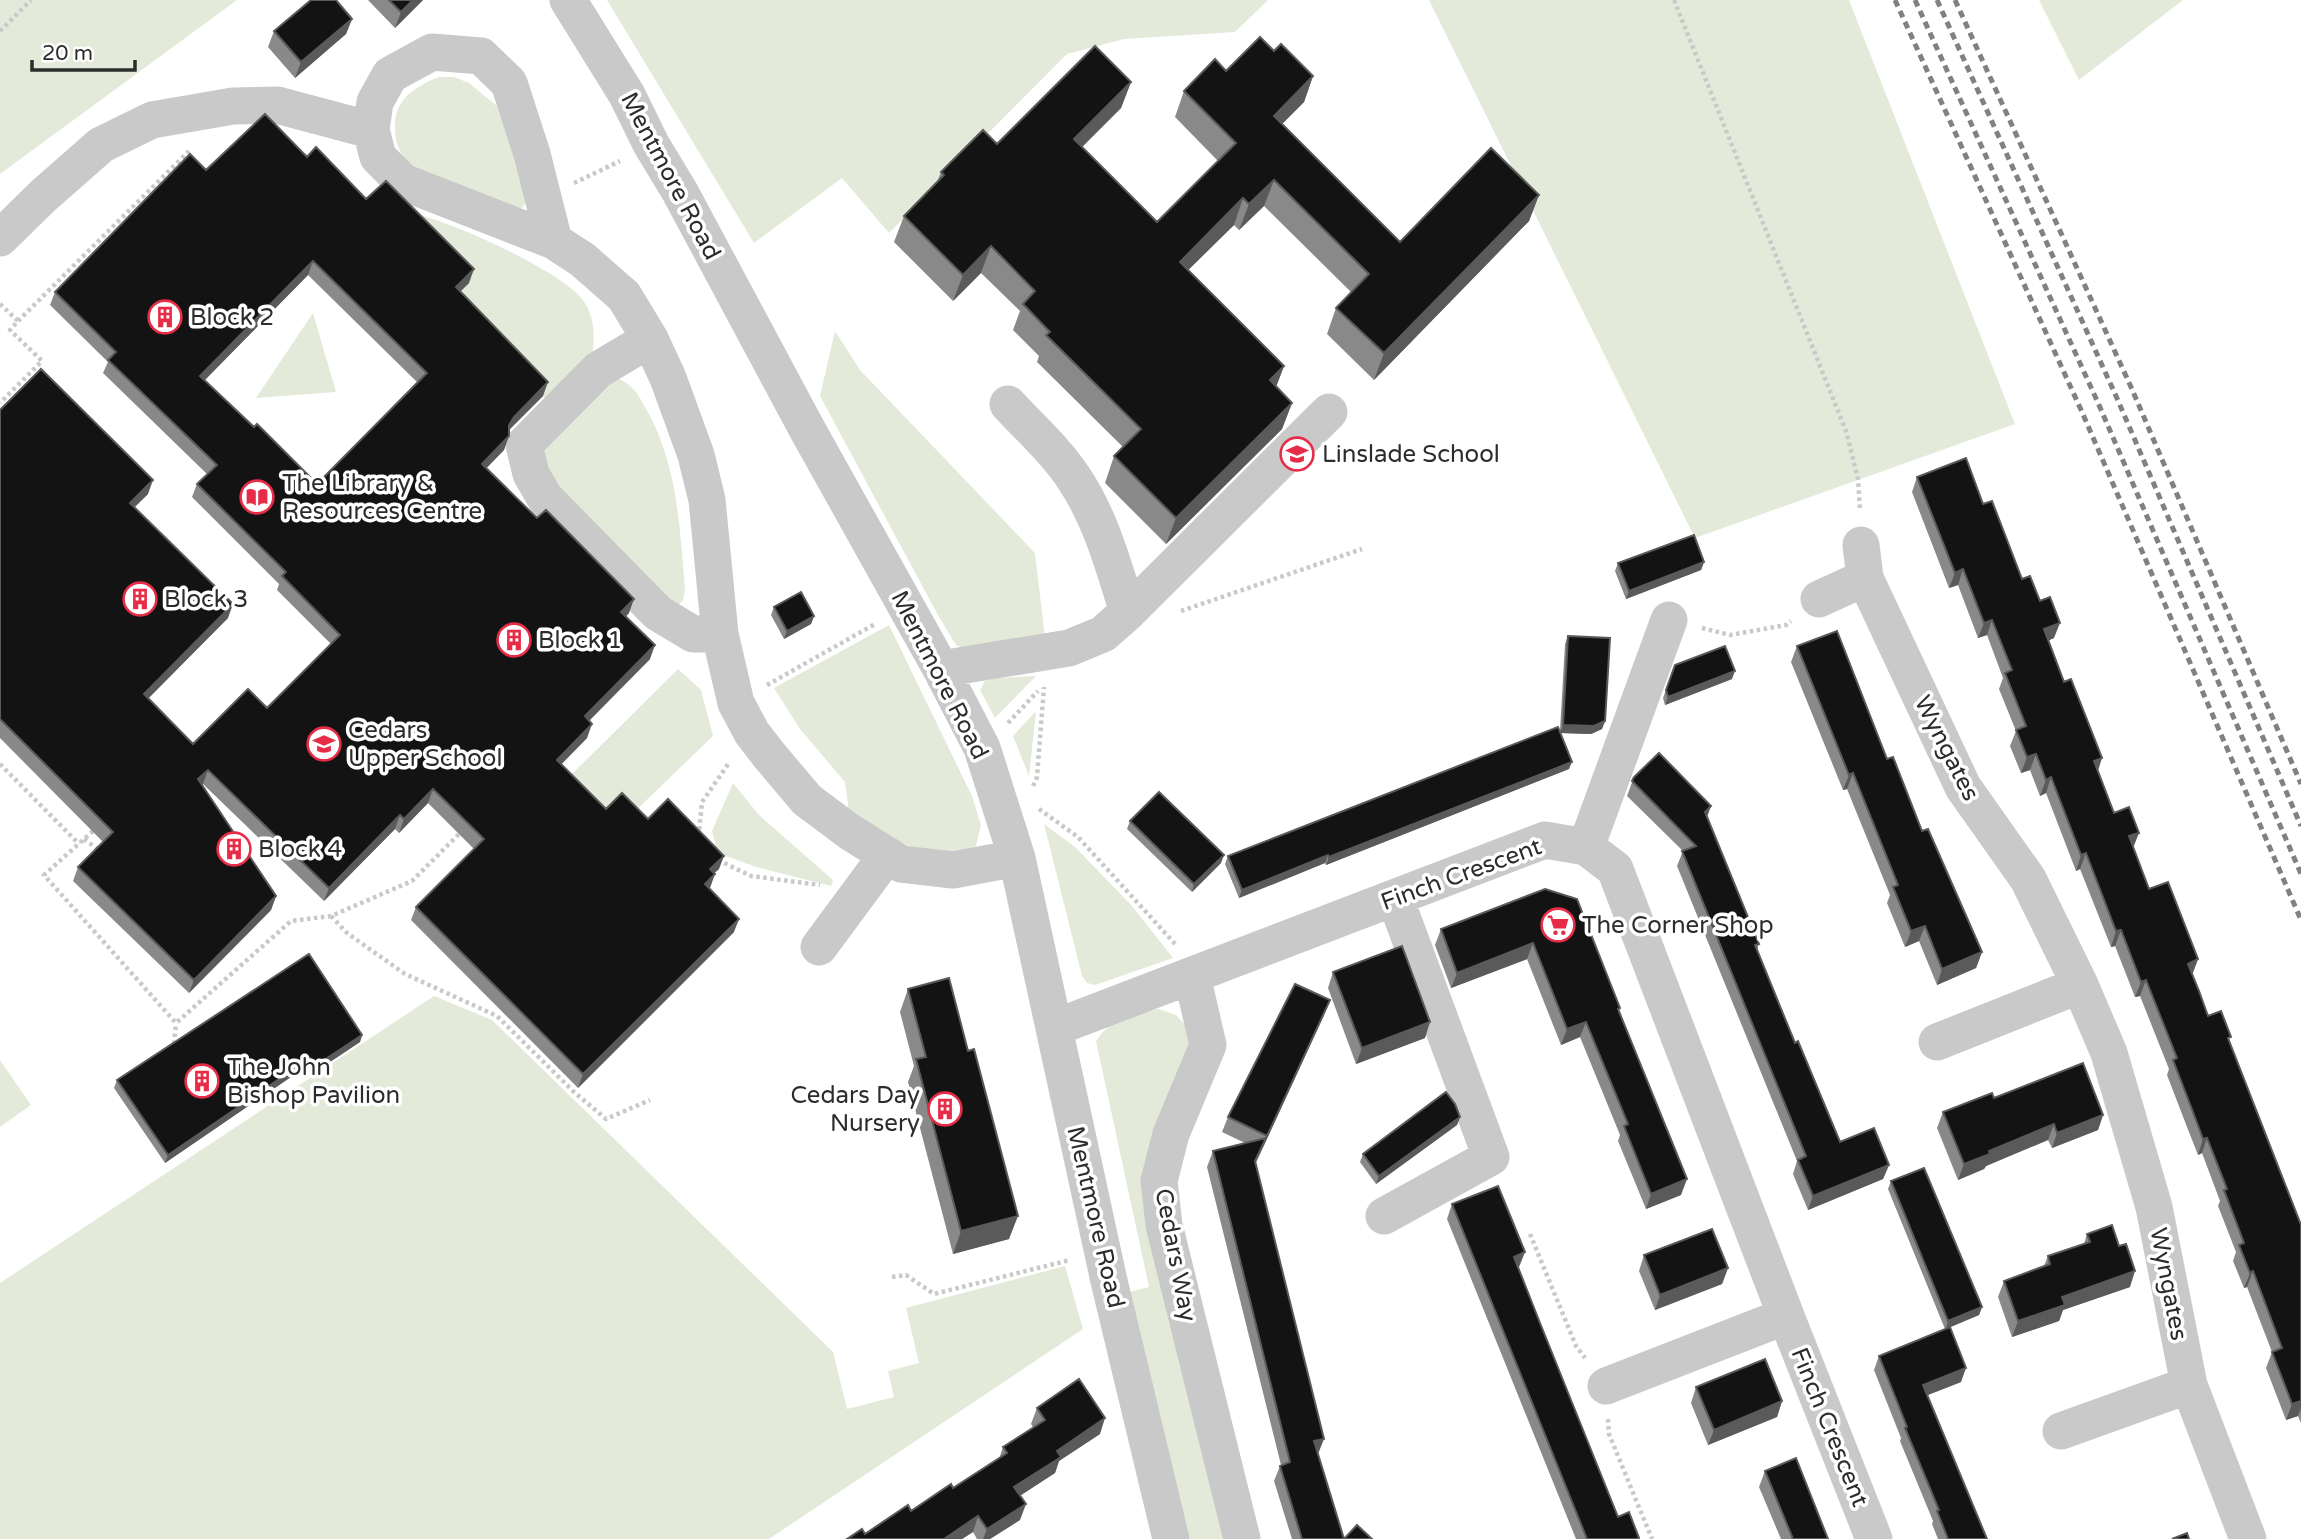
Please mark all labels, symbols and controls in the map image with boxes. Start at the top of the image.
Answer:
scale bar [32,28,135,72]
text: 20 m [42,41,93,66]
street label: Mentmore Road [614,88,727,265]
building icon: Block 2 [146,298,184,336]
place label: Block 2 [190,303,274,332]
school or university icon: Linslade School [1278,435,1316,473]
place label: Linslade School [1322,440,1500,469]
place label: The Library & Resources Centre [282,469,482,526]
library icon: The Library & Resources Centre [238,478,276,516]
building icon: Block 3 [121,580,159,618]
place label: Block 3 [164,585,248,614]
street label: Mentmore Road [885,586,995,764]
building icon: Block 1 [495,621,533,659]
place label: Block 1 [538,626,622,655]
street label: Wyngates [1908,691,1985,806]
place label: Cedars Upper School [348,716,502,773]
school or university icon: Cedars Upper School [305,725,343,763]
building icon: Block 4 [215,830,253,868]
street label: Finch Crescent [1377,832,1545,917]
place label: Block 4 [258,835,342,864]
supermarket icon: The Corner Shop [1539,906,1577,944]
place label: The Corner Shop [1582,911,1774,940]
place label: The John Bishop Pavilion [227,1053,400,1110]
building icon: The John Bishop Pavilion [183,1062,221,1100]
place label: Cedars Day Nursery [791,1081,920,1138]
building icon: Cedars Day Nursery [926,1090,964,1128]
street label: Mentmore Road [1061,1123,1131,1311]
street label: Cedars Way [1148,1186,1203,1324]
street label: Wyngates [2143,1225,2194,1343]
street label: Finch Crescent [1784,1344,1875,1511]

